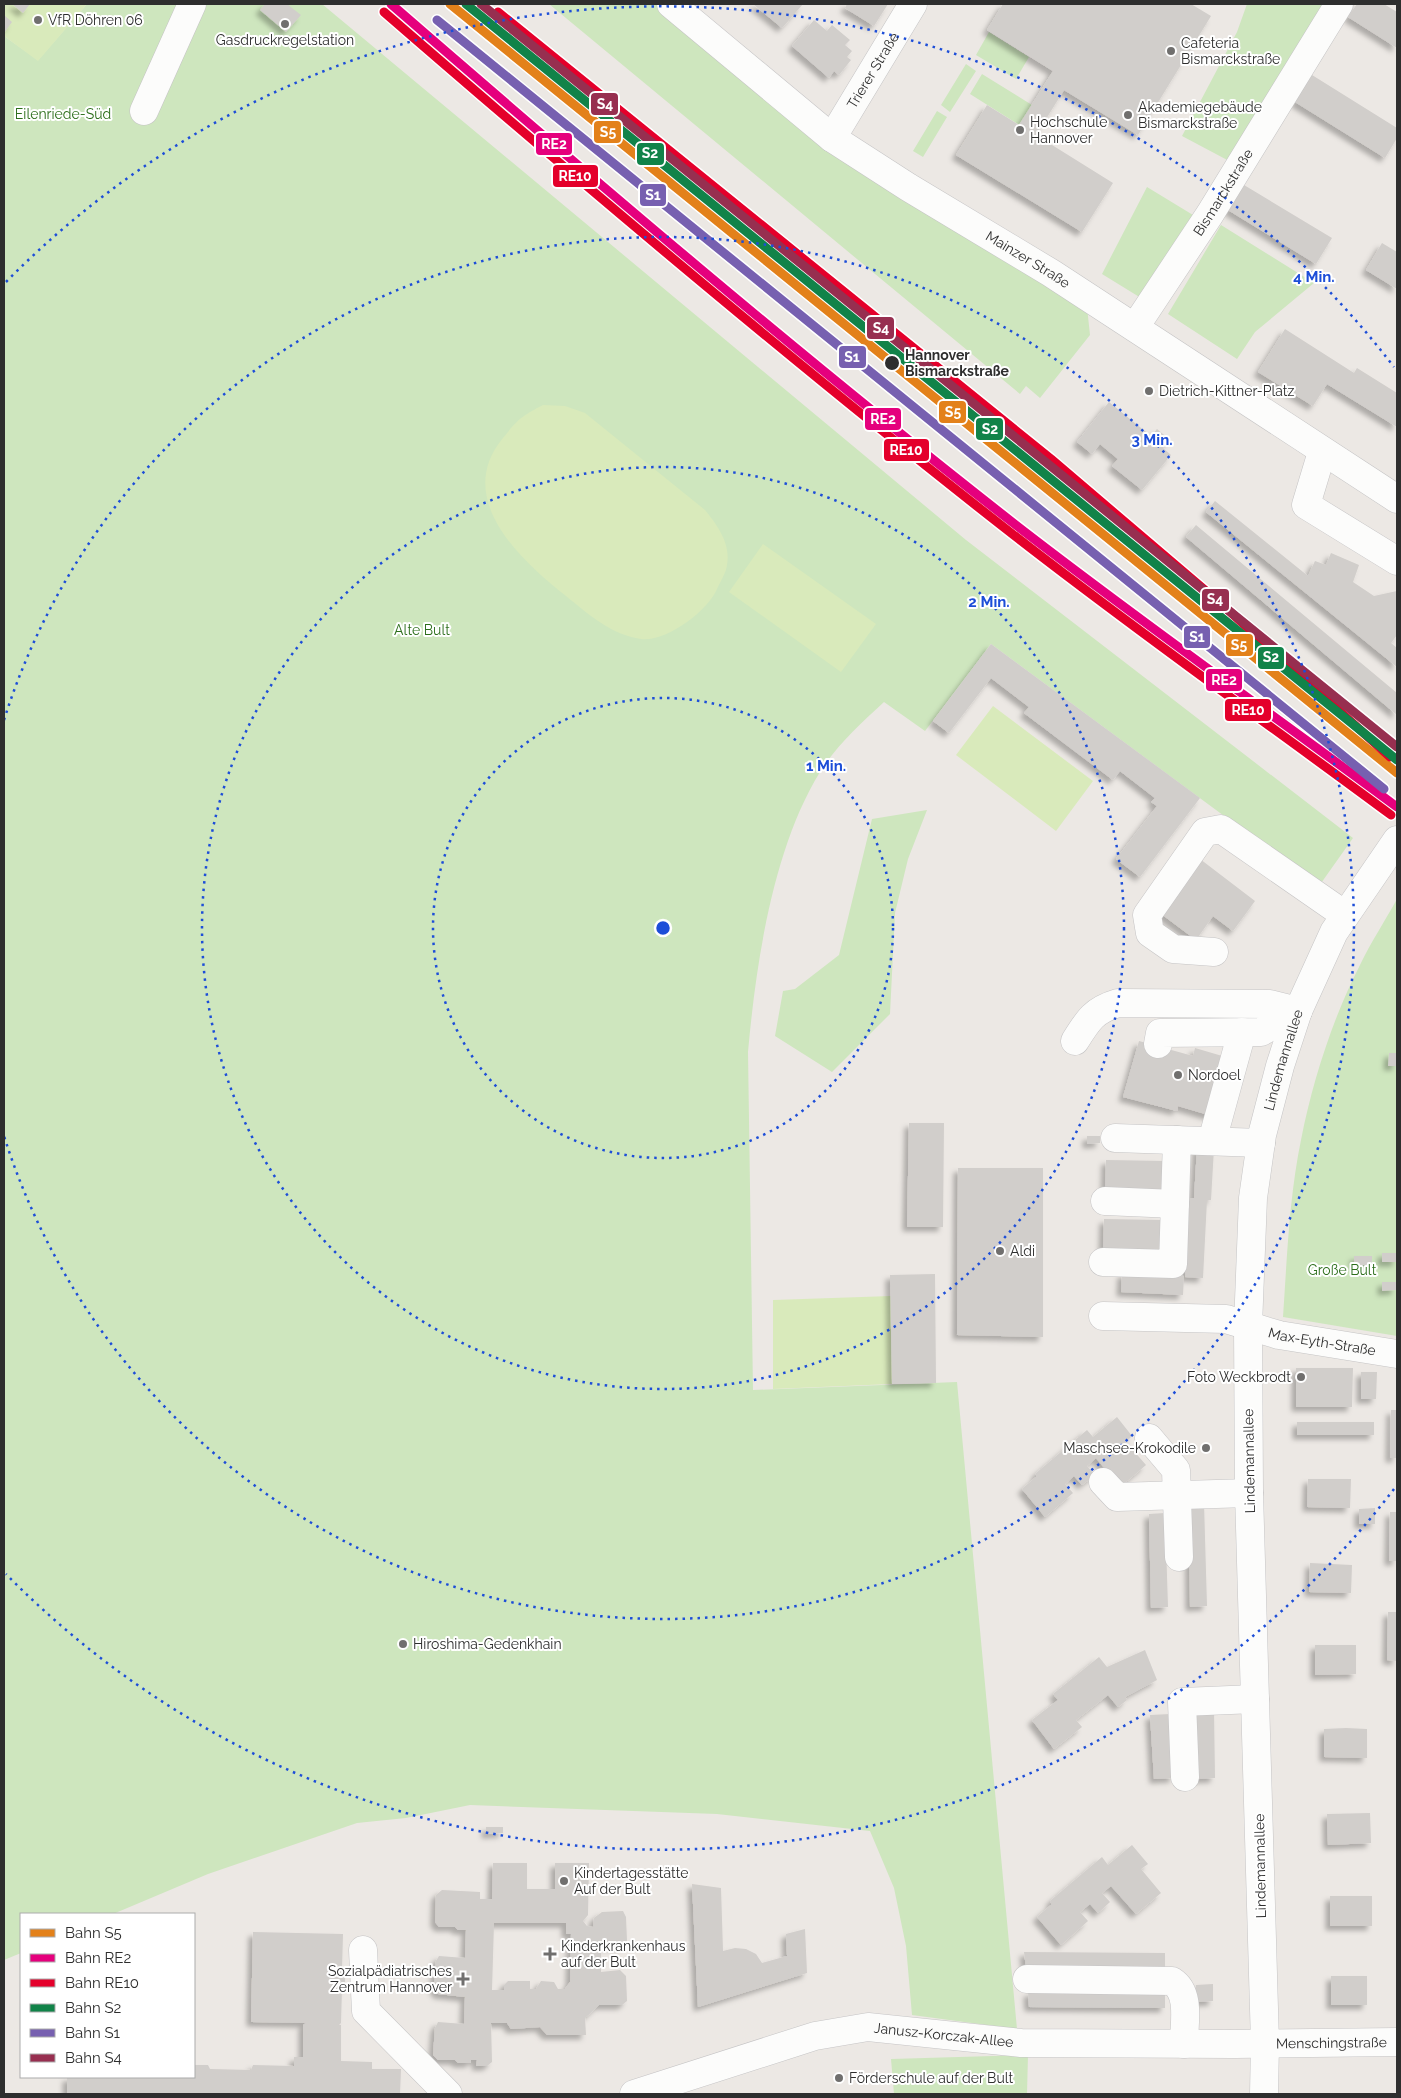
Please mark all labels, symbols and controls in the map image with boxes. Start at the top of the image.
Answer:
place label: VfR Döhren 06 [48,12,143,28]
marker: VfR Döhren 06 [32,14,44,26]
marker: Gasdruckregelstation [279,18,291,30]
street label: Trierer Straße [844,29,902,111]
place label: Gasdruckregelstation [216,32,354,48]
place label: Cafeteria Bismarckstraße [1181,35,1280,67]
marker: Cafeteria Bismarckstraße [1165,45,1177,57]
line badge: S4 [590,92,619,116]
text: S4 [597,96,613,112]
place label: Akademiegebäude Bismarckstraße [1138,99,1262,131]
park label: Eilenriede-Süd [15,106,111,122]
marker: Akademiegebäude Bismarckstraße [1122,109,1134,121]
place label: Hochschule Hannover [1030,114,1107,146]
line badge: S5 [593,120,622,144]
text: S5 [600,124,616,140]
marker: Hochschule Hannover [1014,124,1026,136]
line badge: RE2 [535,132,573,156]
text: RE2 [541,136,567,152]
line badge: S2 [636,142,665,166]
text: S2 [642,145,658,161]
street label: Bismarckstraße [1190,146,1256,239]
line badge: RE10 [552,164,599,188]
text: RE10 [558,168,592,184]
line badge: S1 [639,183,667,207]
text: S1 [645,187,661,203]
street label: Mainzer Straße [983,228,1073,291]
text: 4 Min. [1293,268,1335,286]
line badge: S4 [866,316,895,340]
text: S4 [873,320,889,336]
line badge: S1 [838,345,867,369]
place label: Hannover Bismarckstraße [905,347,1010,379]
text: S1 [844,349,860,365]
marker: Hannover Bismarckstraße [883,354,901,372]
place label: Dietrich-Kittner-Platz [1159,383,1295,399]
marker: Dietrich-Kittner-Platz [1143,385,1155,397]
line badge: S5 [938,400,967,424]
text: S5 [945,404,961,420]
line badge: RE2 [864,407,902,431]
text: RE2 [870,411,896,427]
line badge: S2 [975,417,1004,441]
text: S2 [982,421,998,437]
text: 3 Min. [1131,431,1173,449]
line badge: RE10 [883,438,930,462]
text: RE10 [889,442,923,458]
line badge: S4 [1201,588,1230,612]
text: S4 [1207,591,1223,607]
text: 2 Min. [968,593,1010,611]
park label: Alte Bult [394,622,450,638]
line badge: S1 [1183,625,1211,649]
text: S1 [1189,629,1205,645]
line badge: S5 [1225,633,1254,657]
text: S5 [1231,637,1247,653]
line badge: S2 [1257,646,1285,670]
text: S2 [1263,649,1279,665]
line badge: RE2 [1205,668,1243,692]
text: RE2 [1211,672,1237,688]
line badge: RE10 [1224,698,1272,722]
text: RE10 [1231,702,1265,718]
text: 1 Min. [806,757,846,775]
centre of rings [654,919,672,937]
street label: Lindemannallee [1261,1007,1306,1112]
place label: Nordoel [1188,1067,1241,1083]
marker: Nordoel [1172,1069,1184,1081]
place label: Aldi [1010,1243,1035,1259]
marker: Aldi [994,1245,1006,1257]
park label: Große Bult [1308,1262,1377,1278]
street label: Max-Eyth-Straße [1266,1324,1377,1358]
place label: Foto Weckbrodt [1187,1369,1291,1385]
marker: Foto Weckbrodt [1295,1371,1307,1383]
street label: Lindemannallee [1240,1408,1258,1514]
place label: Maschsee-Krokodile [1063,1440,1196,1456]
marker: Maschsee-Krokodile [1200,1442,1212,1454]
place label: Hiroshima-Gedenkhain [413,1636,562,1652]
marker: Hiroshima-Gedenkhain [397,1638,409,1650]
street label: Lindemannallee [1251,1813,1269,1919]
place label: Kindertagesstätte Auf der Bult [574,1865,689,1897]
marker: Kindertagesstätte Auf der Bult [558,1875,570,1887]
legend [20,1913,195,2078]
text: Bahn S5 [65,1924,122,1942]
place label: Kinderkrankenhaus auf der Bult [561,1938,686,1970]
marker: Kinderkrankenhaus auf der Bult [543,1947,557,1961]
text: Bahn RE2 [65,1949,131,1967]
place label: Sozialpädiatrisches Zentrum Hannover [328,1963,452,1995]
marker: Sozialpädiatrisches Zentrum Hannover [456,1972,470,1986]
text: Bahn RE10 [65,1974,139,1992]
text: Bahn S2 [65,1999,122,2017]
street label: Janusz-Korczak-Allee [873,2020,1014,2050]
text: Bahn S1 [65,2024,121,2042]
street label: Menschingstraße [1276,2034,1387,2051]
text: Bahn S4 [65,2049,122,2067]
place label: Förderschule auf der Bult [849,2070,1014,2086]
marker: Förderschule auf der Bult [833,2072,845,2084]

